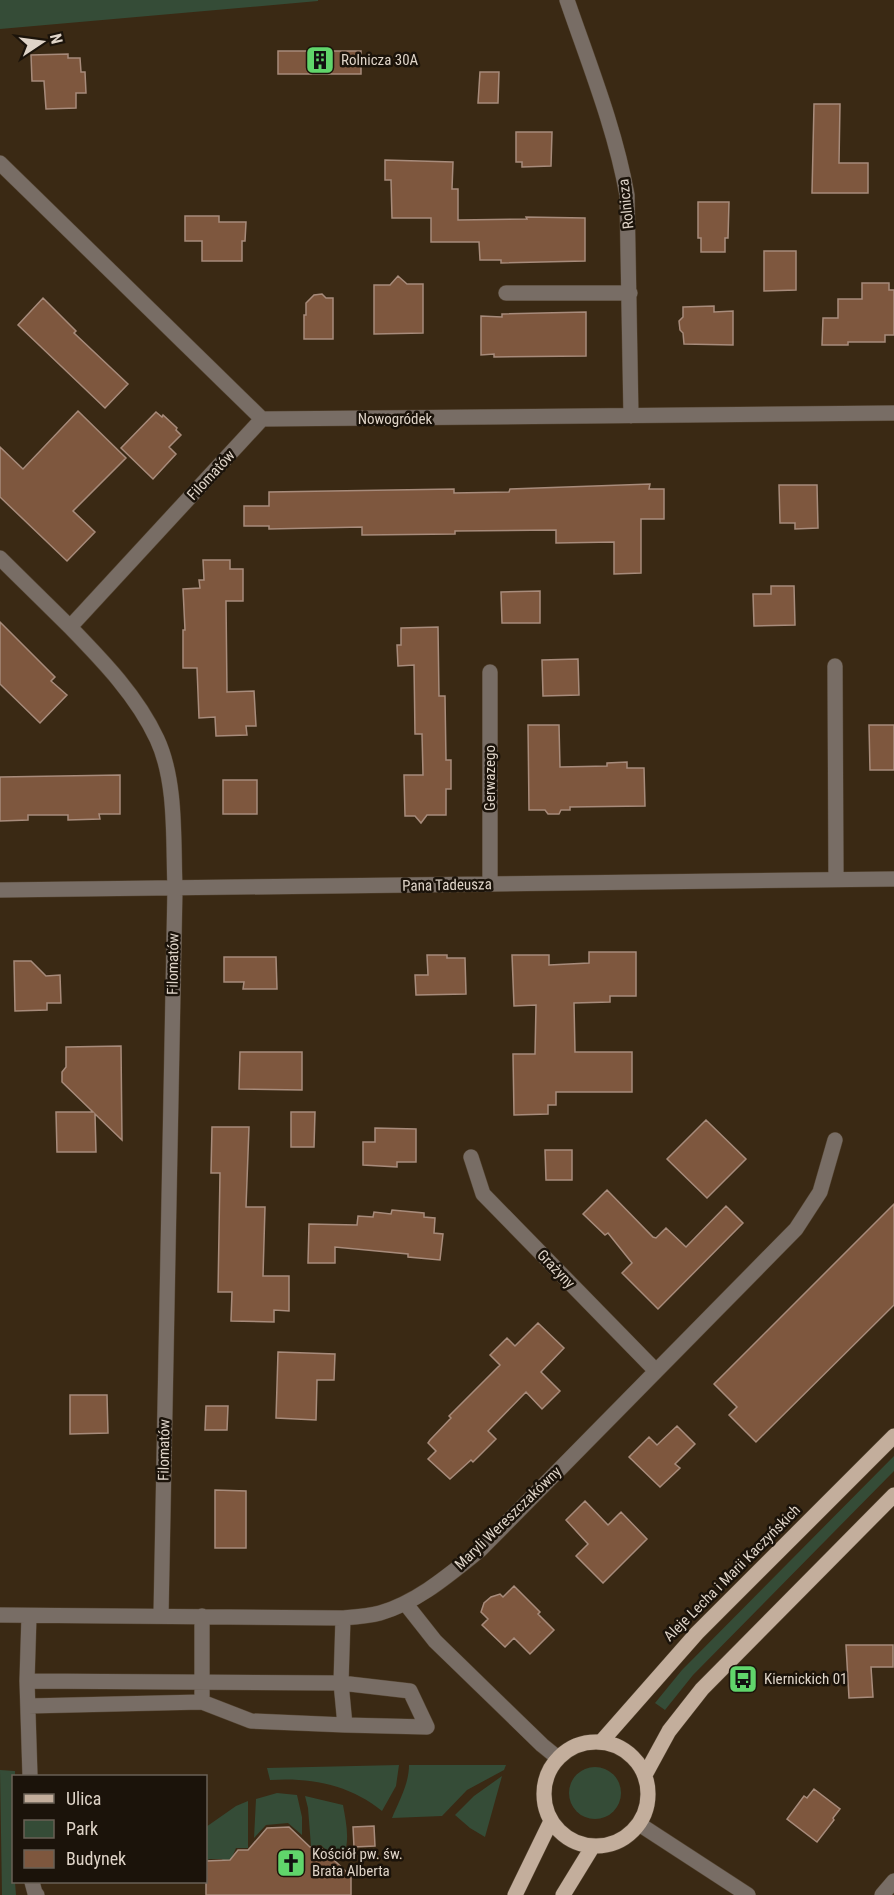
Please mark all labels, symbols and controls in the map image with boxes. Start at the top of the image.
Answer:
north arrow [12,12,72,72]
text: N [46,32,66,46]
building icon: Rolnicza 30A [304,44,336,76]
place label: Rolnicza 30A [341,51,419,69]
street label: Rolnicza [614,178,638,230]
street label: Nowogródek [358,410,433,428]
street label: Filomatów [183,446,239,504]
street label: Gerwazego [481,745,499,811]
street label: Pana Tadeusza [402,875,492,895]
street label: Filomatów [163,933,183,995]
street label: Grażyny [533,1246,579,1292]
street label: Filomatów [154,1419,174,1481]
street label: Maryli Wereszczakówny [451,1463,565,1573]
street label: Aleje Lecha i Marii Kaczyńskich [660,1501,804,1645]
bus stop icon: Kiernickich 01 [727,1663,759,1695]
place label: Kiernickich 01 [764,1670,848,1688]
legend [12,1775,207,1883]
text: Ulica [66,1788,101,1809]
text: Park [66,1818,98,1839]
place label: Kościół pw. św. Brata Alberta [312,1845,403,1880]
church icon: Kościół pw. św. Brata Alberta [275,1847,307,1879]
text: Budynek [66,1848,126,1869]

